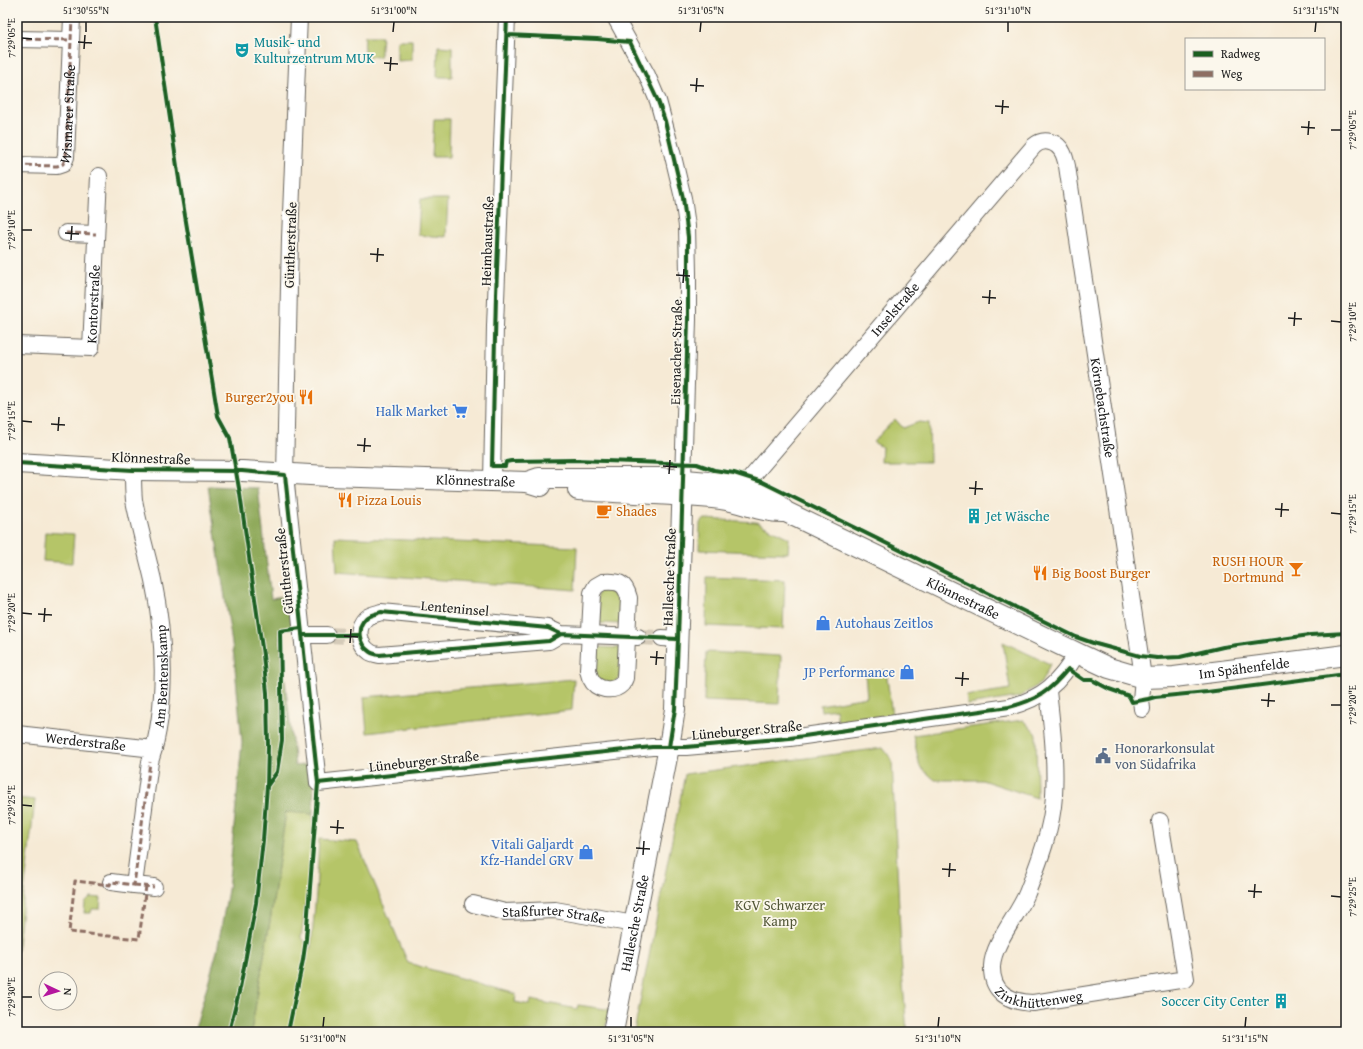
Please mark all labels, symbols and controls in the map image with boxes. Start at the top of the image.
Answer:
text: 51°30'55"N [63,3,109,18]
text: 51°31'00"N [371,3,417,18]
text: 51°31'05"N [678,3,724,18]
text: 51°31'10"N [985,3,1031,18]
text: 51°31'15"N [1293,3,1339,18]
text: 7°29'05"E [4,18,19,58]
place label: Musik- und Kulturzentrum MUK [254,32,375,68]
legend [1185,38,1325,90]
theatre icon: Musik- und Kulturzentrum MUK [233,41,251,59]
text: Radweg [1221,45,1260,62]
street label: Wismarer Straße [54,64,80,167]
text: Weg [1221,65,1242,82]
text: 7°29'05"E [1345,110,1360,150]
street label: Heimbaustraße [475,195,499,286]
street label: Güntherstraße [278,201,302,289]
text: 7°29'10"E [4,210,19,250]
street label: Kontorstraße [81,264,105,344]
street label: Inselstraße [866,277,924,341]
street label: Eisenacher Straße [665,299,687,405]
text: 7°29'10"E [1345,302,1360,342]
street label: Körnebachstraße [1086,356,1120,460]
place label: Burger2you [225,387,294,407]
restaurant icon: Burger2you [297,388,315,406]
text: 7°29'15"E [4,401,19,441]
place label: Halk Market [376,401,448,421]
supermarket icon: Halk Market [451,402,469,420]
street label: Klönnestraße [111,447,191,469]
street label: Klönnestraße [436,469,516,492]
place label: Pizza Louis [357,490,421,510]
restaurant icon: Pizza Louis [336,491,354,509]
text: 7°29'15"E [1345,494,1360,534]
place label: Shades [616,501,657,521]
cafe icon: Shades [595,502,613,520]
place label: Jet Wäsche [984,506,1050,526]
building icon: Jet Wäsche [965,507,983,525]
street label: Güntherstraße [269,527,298,615]
street label: Hallesche Straße [657,527,681,626]
place label: RUSH HOUR Dortmund [1212,551,1285,587]
bar icon: RUSH HOUR Dortmund [1287,560,1305,578]
place label: Big Boost Burger [1052,563,1151,583]
restaurant icon: Big Boost Burger [1031,564,1049,582]
street label: Klönnestraße [923,572,1004,624]
text: 7°29'20"E [4,593,19,633]
street label: Lenteninsel [420,595,490,621]
place label: Autohaus Zeitlos [835,613,933,633]
shop icon: Autohaus Zeitlos [814,614,832,632]
street label: Am Bentenskamp [148,624,173,729]
street label: Im Spähenfelde [1198,652,1291,684]
place label: JP Performance [802,662,895,682]
shop icon: JP Performance [898,663,916,681]
text: 7°29'20"E [1345,685,1360,725]
street label: Lüneburger Straße [691,715,803,745]
street label: Werderstraße [44,727,127,756]
place label: Honorarkonsulat von Südafrika [1115,738,1215,774]
street label: Lüneburger Straße [368,745,480,777]
public building icon: Honorarkonsulat von Südafrika [1094,747,1112,765]
text: 7°29'25"E [4,785,19,825]
place label: Vitali Galjardt Kfz-Handel GRV [481,834,574,870]
shop icon: Vitali Galjardt Kfz-Handel GRV [577,843,595,861]
street label: Hallesche Straße [615,872,654,973]
text: 7°29'25"E [1345,877,1360,917]
park label: KGV Schwarzer Kamp [735,895,825,931]
street label: Staßfurter Straße [502,900,607,929]
north arrow [38,971,78,1011]
text: 7°29'30"E [4,977,19,1017]
street label: Zinkhüttenweg [990,982,1084,1013]
text: N [60,987,76,997]
place label: Soccer City Center [1161,991,1269,1011]
building icon: Soccer City Center [1272,992,1290,1010]
text: 51°31'00"N [300,1031,346,1046]
text: 51°31'05"N [608,1031,654,1046]
text: 51°31'10"N [915,1031,961,1046]
text: 51°31'15"N [1222,1031,1268,1046]

